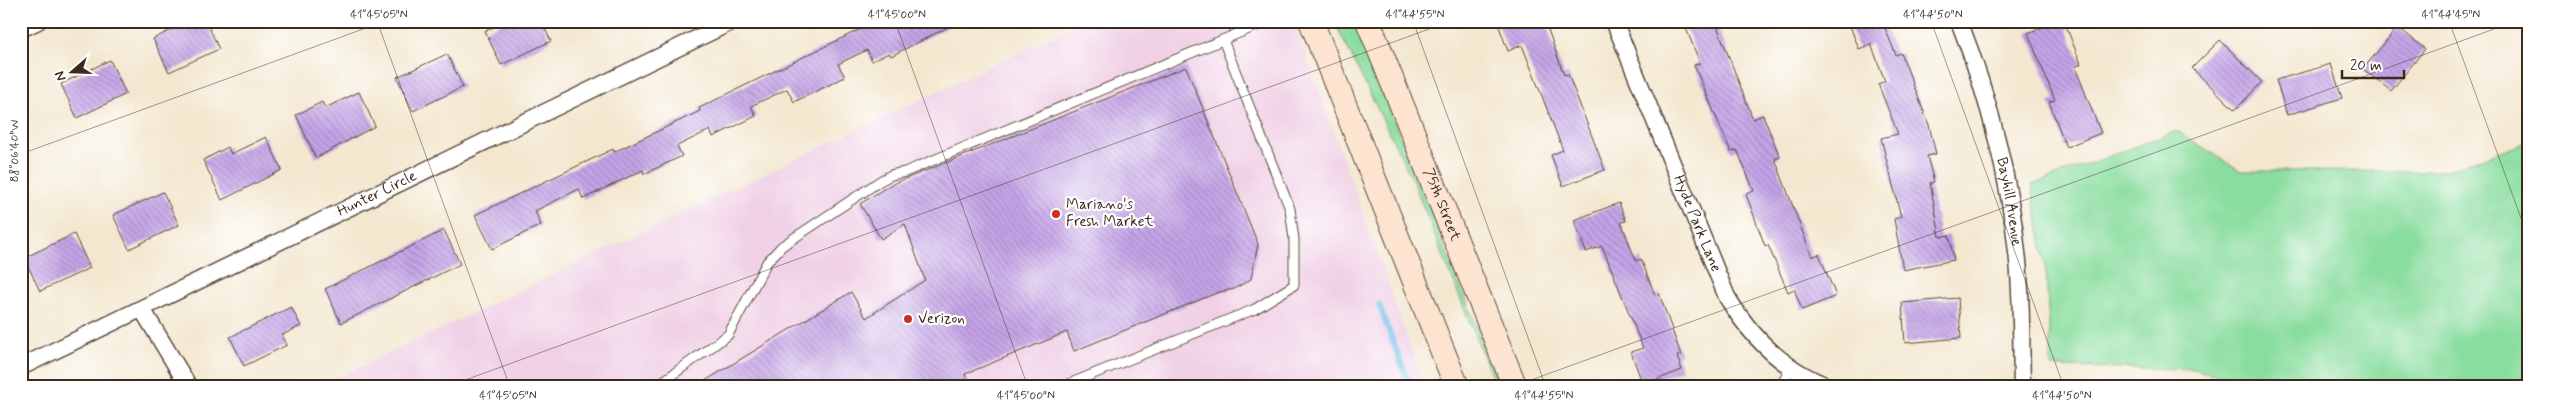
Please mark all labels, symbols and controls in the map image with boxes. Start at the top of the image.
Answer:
text: 41°45'05"N [350,7,408,23]
text: 41°45'00"N [868,7,926,23]
text: 41°44'55"N [1386,7,1444,23]
text: 41°44'50"N [1903,7,1963,23]
text: 41°44'45"N [2422,7,2480,23]
north arrow [48,48,98,98]
scale bar [2342,48,2405,80]
text: 20 m [2350,56,2382,76]
text: N [51,69,71,84]
text: 88°06'40"W [7,120,23,182]
street label: Bayhill Avenue [1991,155,2026,247]
street label: 75th Street [1418,165,1465,244]
street label: Hunter Circle [334,166,420,222]
street label: Hyde Park Lane [1668,172,1726,275]
place label: Mariano's Fresh Market [1066,195,1153,232]
marker: Mariano's Fresh Market [1050,208,1062,220]
place label: Verizon [918,309,965,329]
marker: Verizon [902,313,914,325]
text: 41°45'05"N [479,388,537,404]
text: 41°45'00"N [997,388,1055,404]
text: 41°44'55"N [1515,388,1573,404]
text: 41°44'50"N [2032,388,2092,404]

